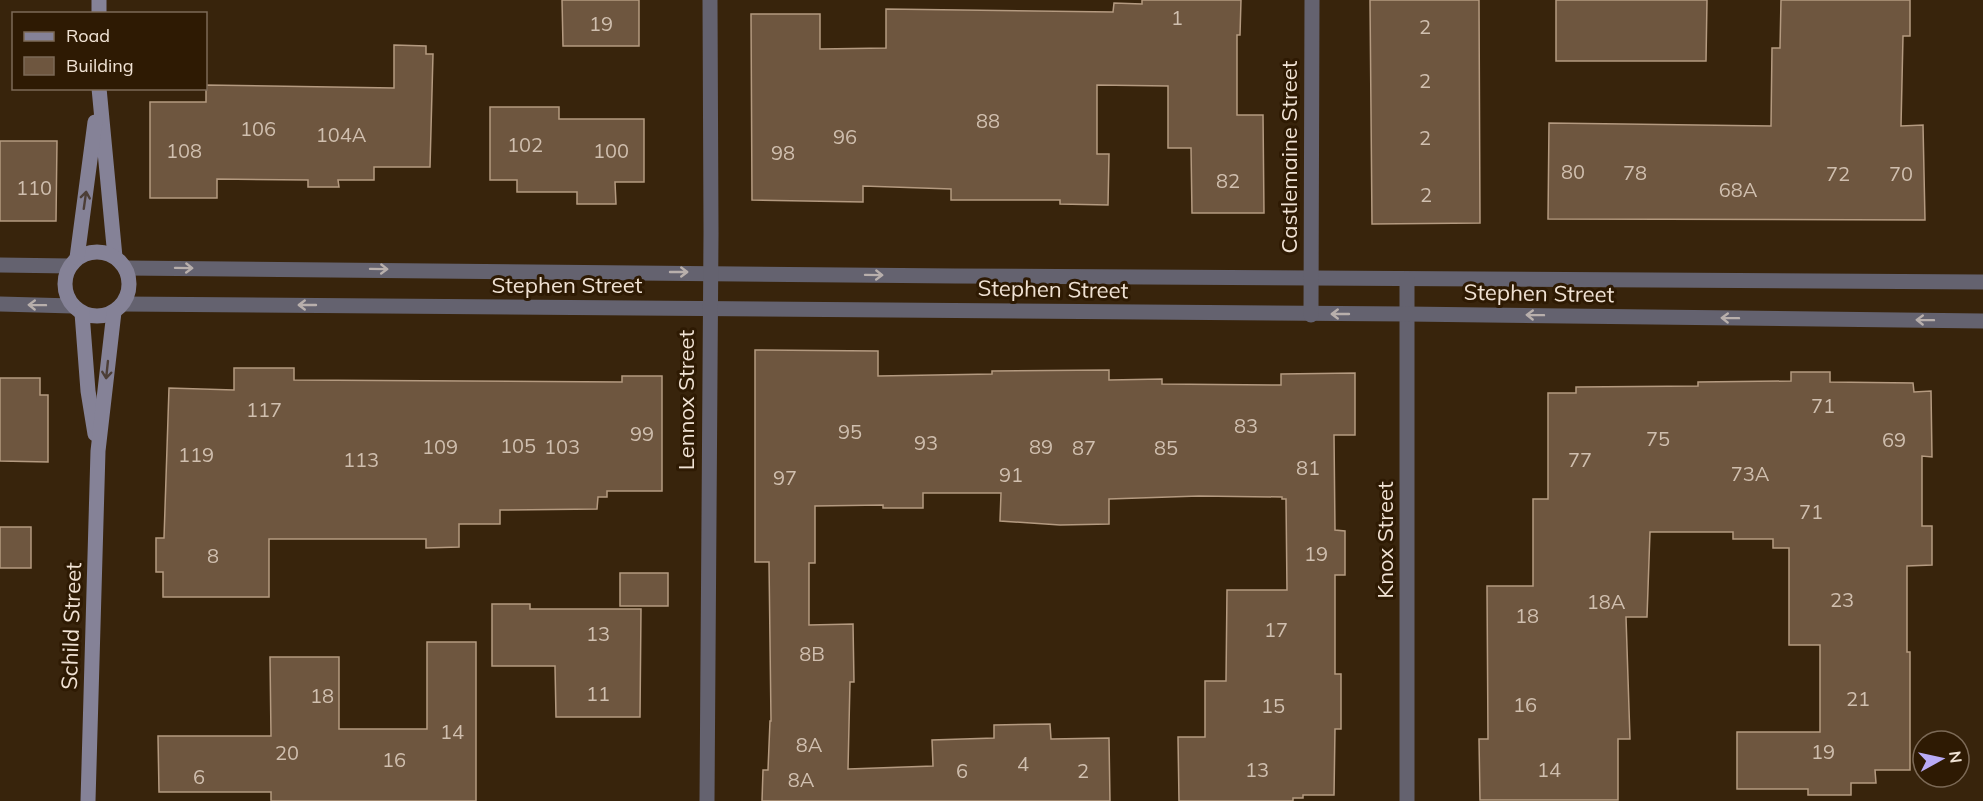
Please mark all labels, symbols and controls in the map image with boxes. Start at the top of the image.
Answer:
house number: 1 [1171,5,1183,30]
house number: 19 [589,11,613,36]
legend [12,12,207,90]
house number: 2 [1419,14,1431,39]
text: Road [66,24,110,47]
text: Building [66,54,134,77]
street label: Castlemaine Street [1275,60,1303,253]
house number: 2 [1419,68,1431,93]
house number: 88 [976,108,1000,133]
house number: 106 [240,116,276,141]
house number: 104A [316,122,367,147]
house number: 96 [833,124,857,149]
house number: 2 [1419,125,1431,150]
house number: 102 [507,132,543,157]
house number: 108 [166,138,202,163]
house number: 100 [593,138,629,163]
house number: 98 [771,140,795,165]
house number: 80 [1561,159,1585,184]
house number: 78 [1623,160,1647,185]
house number: 72 [1826,161,1850,186]
house number: 70 [1889,161,1913,186]
house number: 82 [1216,168,1240,193]
house number: 110 [16,175,52,200]
house number: 68A [1719,177,1758,202]
house number: 2 [1420,182,1432,207]
one-way arrow [79,191,90,211]
one-way arrow [173,262,193,273]
one-way arrow [368,263,388,275]
one-way arrow [668,266,688,278]
one-way arrow [863,269,883,281]
street label: Stephen Street [492,271,643,299]
street label: Stephen Street [977,274,1129,304]
street label: Stephen Street [1463,278,1615,308]
one-way arrow [27,299,47,311]
one-way arrow [298,300,318,311]
one-way arrow [1330,308,1350,320]
one-way arrow [1525,310,1545,321]
one-way arrow [1720,312,1740,324]
one-way arrow [1915,314,1935,326]
street label: Lennox Street [672,330,700,470]
one-way arrow [102,360,113,379]
house number: 71 [1811,393,1835,418]
house number: 117 [246,397,282,422]
house number: 83 [1234,413,1258,438]
house number: 95 [838,419,862,444]
house number: 99 [630,421,654,446]
house number: 75 [1646,426,1670,451]
house number: 69 [1882,427,1906,452]
house number: 93 [914,430,938,455]
house number: 105 [500,433,536,458]
house number: 109 [422,434,458,459]
house number: 103 [544,434,580,459]
house number: 89 [1029,434,1053,459]
house number: 87 [1072,435,1096,460]
house number: 85 [1154,435,1178,460]
house number: 119 [178,442,214,467]
house number: 113 [343,447,379,472]
house number: 77 [1568,447,1592,472]
house number: 81 [1296,455,1320,480]
house number: 73A [1731,461,1770,486]
house number: 91 [999,462,1023,487]
house number: 97 [773,465,797,490]
street label: Knox Street [1371,481,1399,599]
house number: 71 [1799,499,1823,524]
house number: 19 [1304,541,1328,566]
house number: 8 [207,543,219,568]
street label: Schild Street [55,561,87,690]
house number: 23 [1830,587,1854,612]
house number: 18A [1587,589,1626,614]
house number: 18 [1515,603,1539,628]
house number: 17 [1264,617,1288,642]
house number: 13 [586,621,610,646]
house number: 8B [799,641,825,666]
house number: 11 [586,681,610,706]
house number: 18 [310,683,334,708]
house number: 21 [1846,686,1870,711]
house number: 16 [1513,692,1537,717]
house number: 15 [1261,693,1285,718]
house number: 14 [440,719,464,744]
north arrow [1911,729,1971,789]
house number: 8A [796,732,823,757]
house number: 19 [1811,739,1835,764]
house number: 20 [275,740,299,765]
house number: 16 [382,747,406,772]
text: N [1945,750,1967,764]
house number: 4 [1017,751,1029,776]
house number: 13 [1245,757,1269,782]
house number: 14 [1537,757,1561,782]
house number: 6 [956,758,968,783]
house number: 2 [1077,758,1089,783]
house number: 6 [193,764,205,789]
house number: 8A [788,767,815,792]

